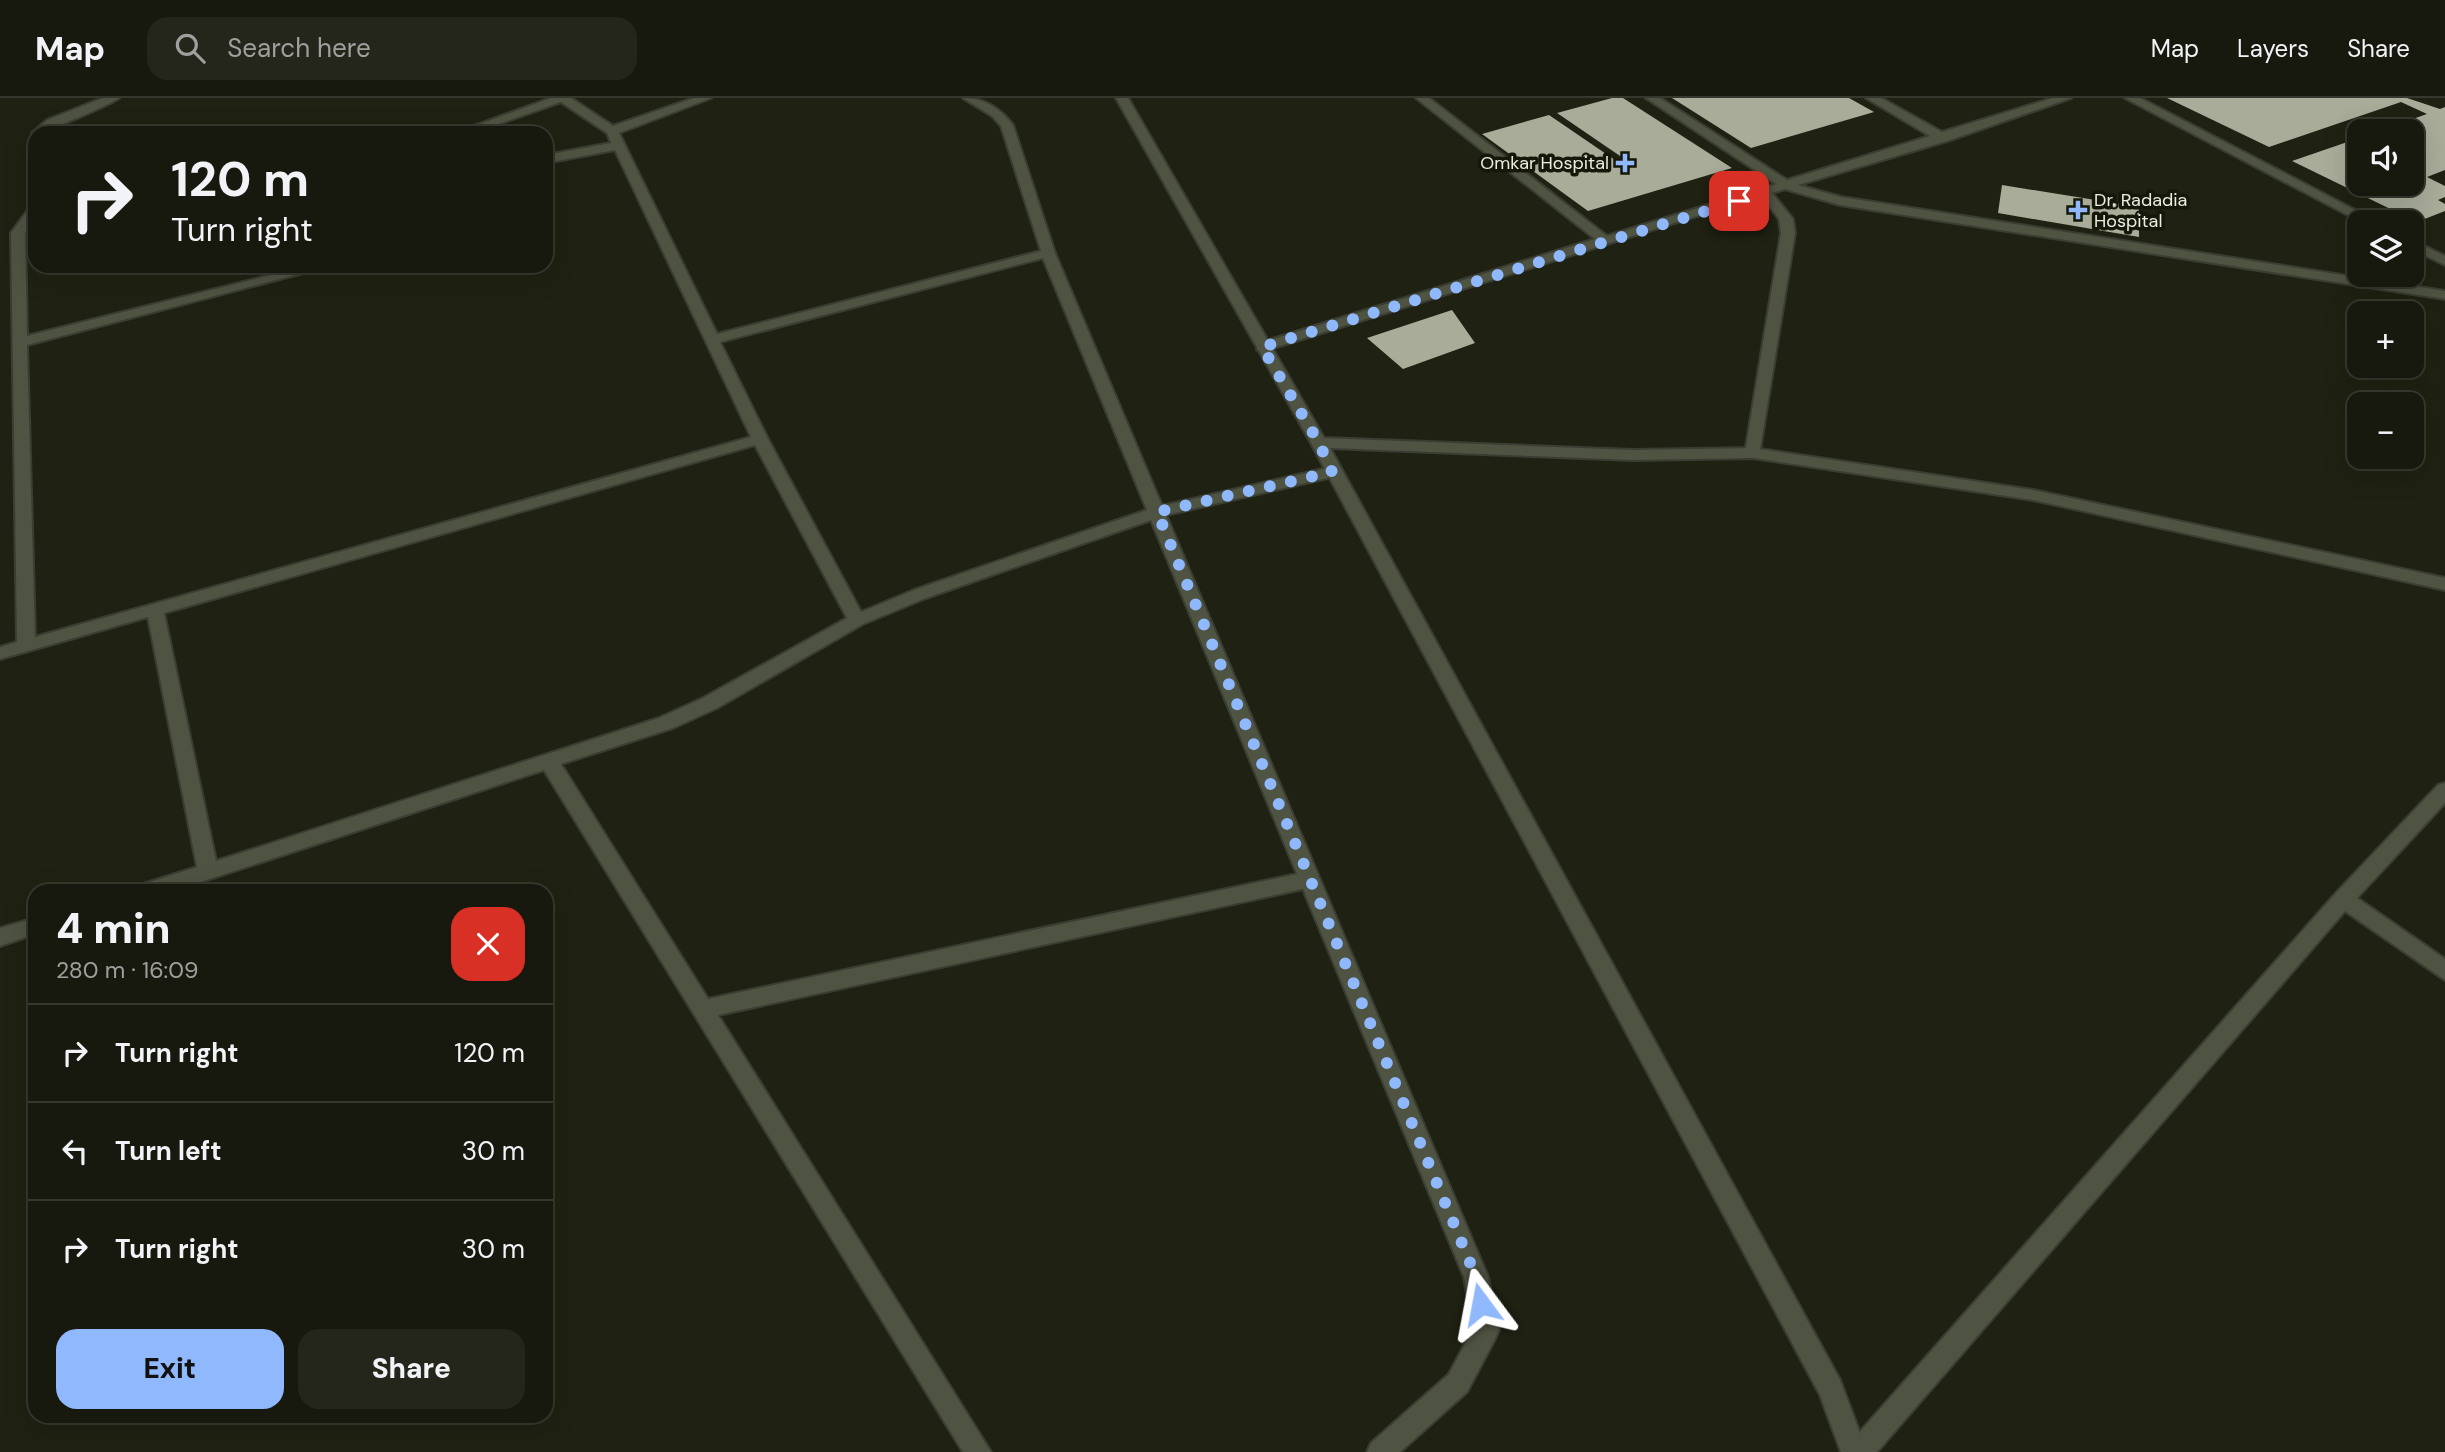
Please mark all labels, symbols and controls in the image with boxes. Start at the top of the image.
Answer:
search box [147,17,637,80]
text: Map [35,27,105,70]
icon: search [171,29,209,67]
text: Search here [227,31,371,65]
text: Map [2151,33,2199,64]
text: Layers [2237,33,2309,64]
text: Share [2347,33,2410,64]
map controls [2347,119,2424,469]
button: sound [2347,119,2424,196]
text: 120 m [171,147,309,211]
place label: Omkar Hospital [1480,151,1609,175]
marker: Omkar Hospital [1615,153,1635,173]
icon: right [56,154,147,245]
pin [1709,171,1769,231]
icon: arrive [1720,182,1758,220]
place label: Dr. Radadia Hospital [2094,188,2187,233]
marker: Dr. Radadia Hospital [2068,200,2088,220]
text: Turn right [171,209,313,251]
button: layers [2347,210,2424,287]
button: + [2347,301,2424,378]
button: − [2347,392,2424,469]
text: 4 min [56,901,171,956]
button: close [451,907,525,981]
text: 280 m · 16:09 [56,955,198,985]
icon: right [56,1034,94,1072]
text: Turn right [115,1036,239,1070]
text: 120 m [454,1036,525,1070]
icon: left [56,1132,94,1170]
text: Turn left [115,1134,222,1168]
text: 30 m [462,1134,525,1168]
icon: right [56,1230,94,1268]
text: Turn right [115,1232,239,1266]
text: 30 m [462,1232,525,1266]
position arrow [1444,1267,1518,1341]
button: Exit [56,1329,284,1409]
button: Share [298,1329,525,1409]

